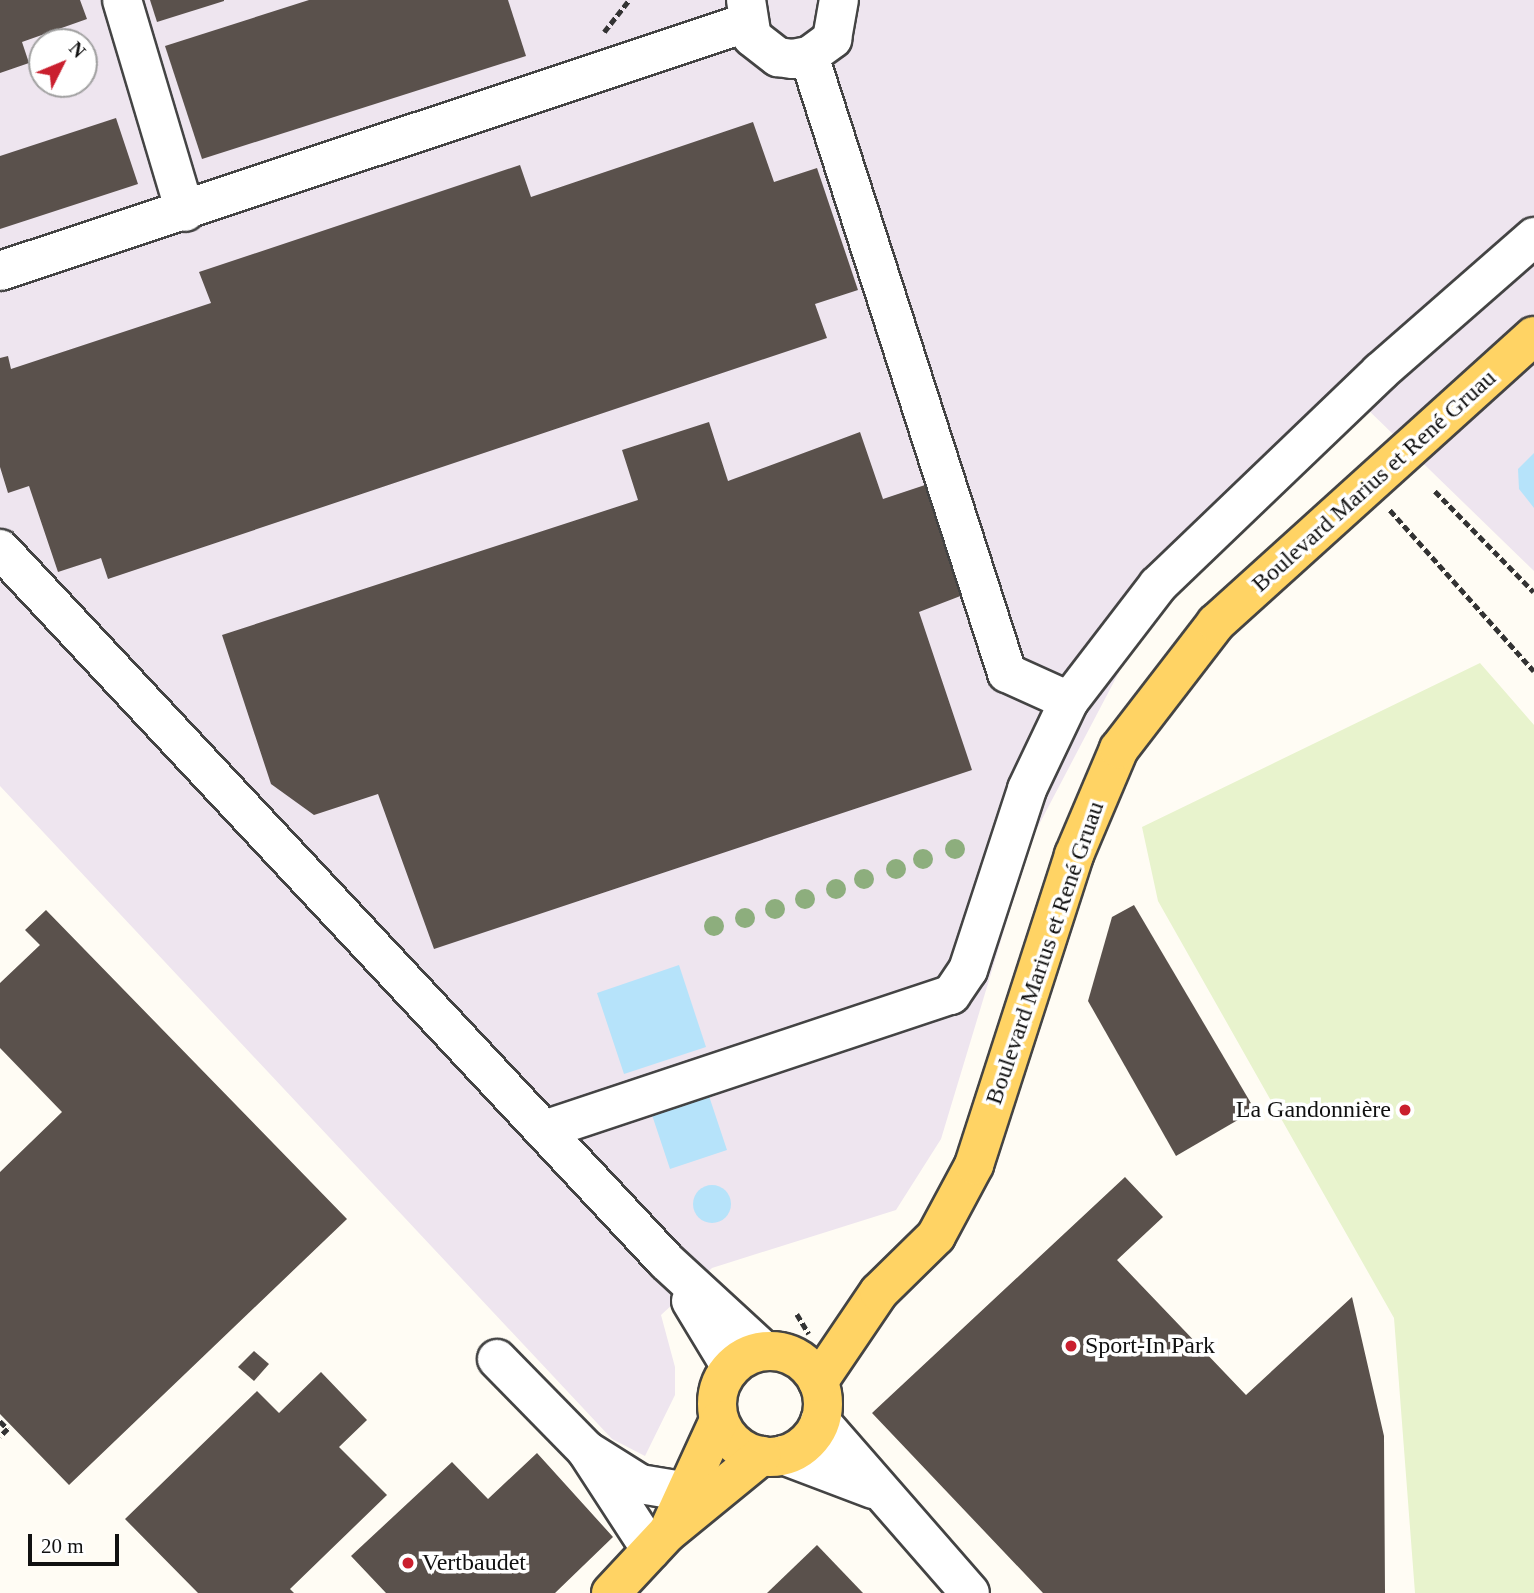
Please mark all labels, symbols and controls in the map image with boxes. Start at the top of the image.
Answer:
north arrow [28,28,98,98]
text: N [65,38,90,62]
street label: Boulevard Marius et René Gruau [1246,364,1502,598]
street label: Boulevard Marius et René Gruau [980,798,1110,1108]
place label: La Gandonnière [1236,1096,1391,1124]
marker: La Gandonnière [1397,1102,1413,1118]
place label: Sport-In Park [1085,1332,1215,1360]
marker: Sport-In Park [1063,1338,1079,1354]
scale bar [32,1520,122,1564]
text: 20 m [41,1534,84,1558]
place label: Vertbaudet [422,1549,526,1577]
marker: Vertbaudet [400,1555,416,1571]

